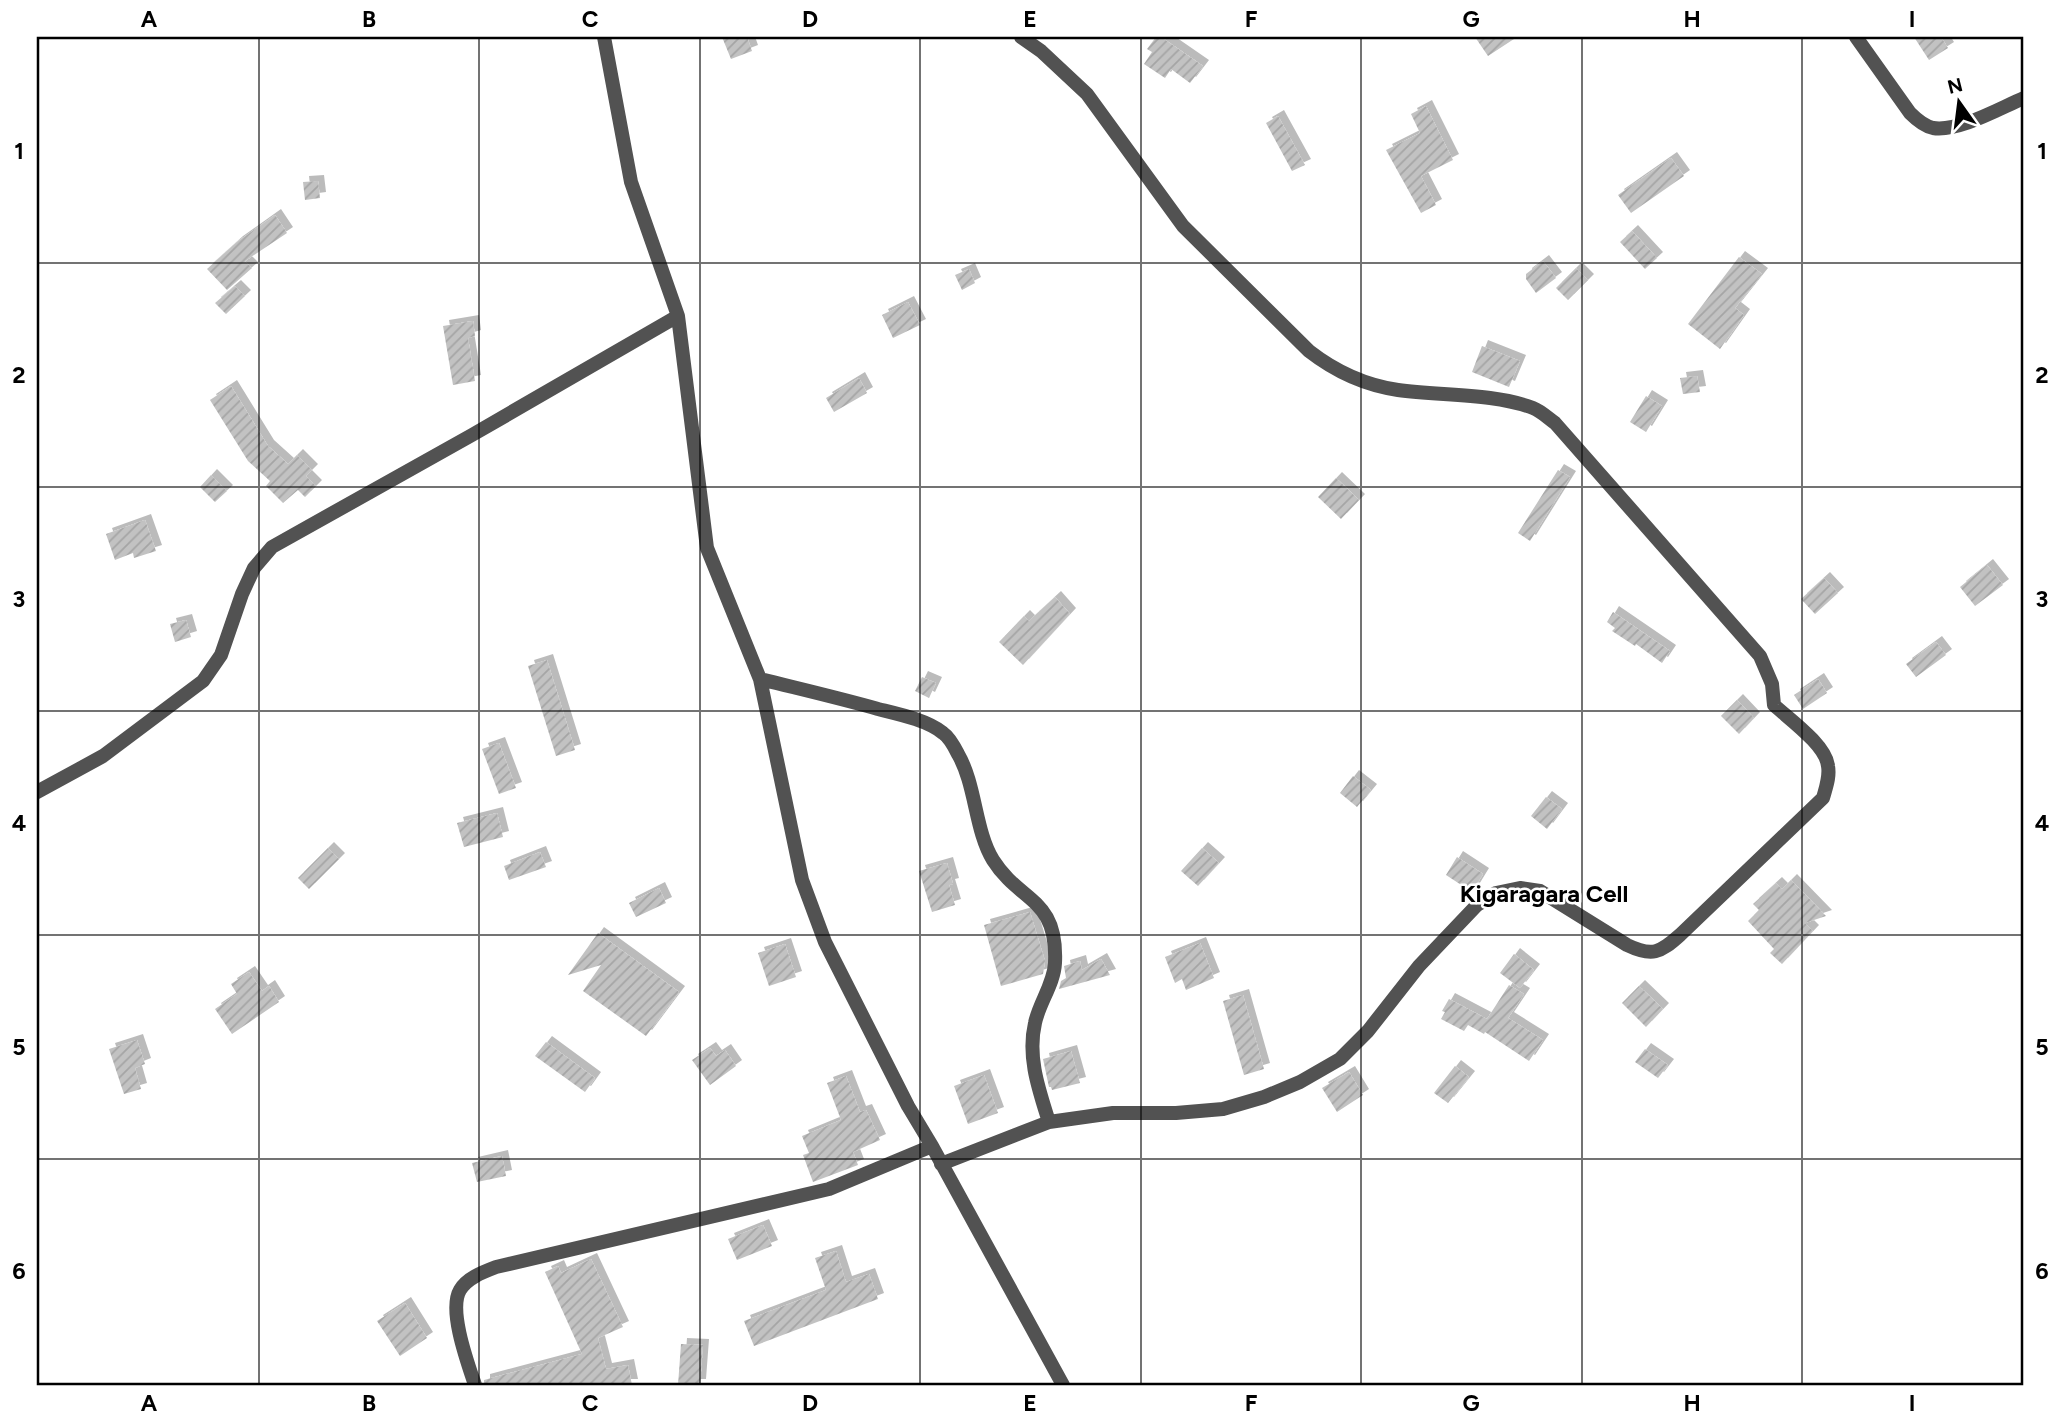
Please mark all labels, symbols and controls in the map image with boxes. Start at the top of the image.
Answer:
text: A [141,5,158,33]
text: B [362,5,376,33]
text: C [582,5,599,33]
text: D [802,5,818,33]
text: E [1023,5,1037,33]
text: F [1245,5,1258,33]
text: G [1462,5,1480,33]
text: H [1683,5,1701,33]
text: I [1909,5,1915,33]
north arrow [1924,66,1994,136]
text: N [1945,73,1965,99]
text: 1 [14,137,24,165]
text: 1 [2037,137,2047,165]
text: 2 [12,361,26,389]
text: 2 [2035,361,2049,389]
text: 3 [13,585,25,613]
text: 3 [2036,585,2048,613]
text: 4 [12,809,26,837]
text: 4 [2035,809,2049,837]
district label: Kigaragara Cell [1460,879,1628,908]
text: 5 [12,1033,26,1061]
text: 5 [2035,1033,2049,1061]
text: 6 [12,1257,26,1285]
text: 6 [2035,1257,2049,1285]
text: A [141,1389,158,1417]
text: B [362,1389,376,1417]
text: C [582,1389,599,1417]
text: D [802,1389,818,1417]
text: E [1023,1389,1037,1417]
text: F [1245,1389,1258,1417]
text: G [1462,1389,1480,1417]
text: H [1683,1389,1701,1417]
text: I [1909,1389,1915,1417]

